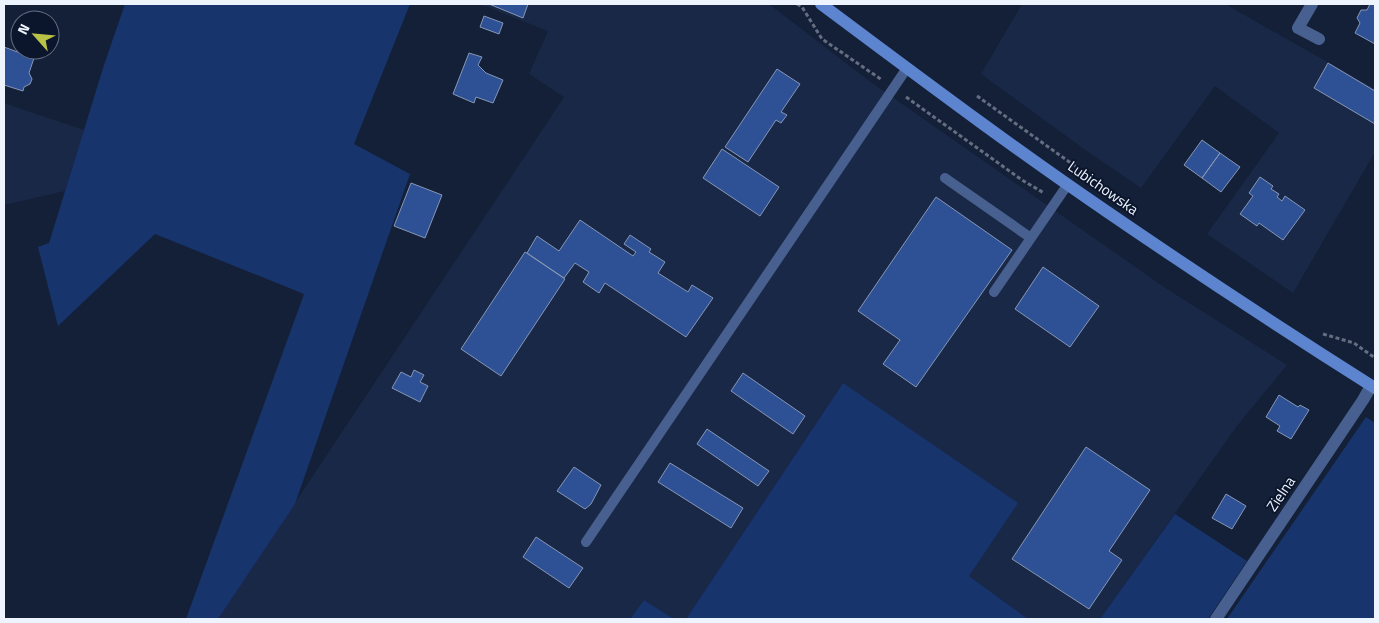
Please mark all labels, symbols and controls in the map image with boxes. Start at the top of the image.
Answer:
north arrow [10,10,60,60]
text: N [11,20,35,38]
street label: Lubichowska [1063,155,1144,221]
street label: Zielna [1260,471,1301,516]

